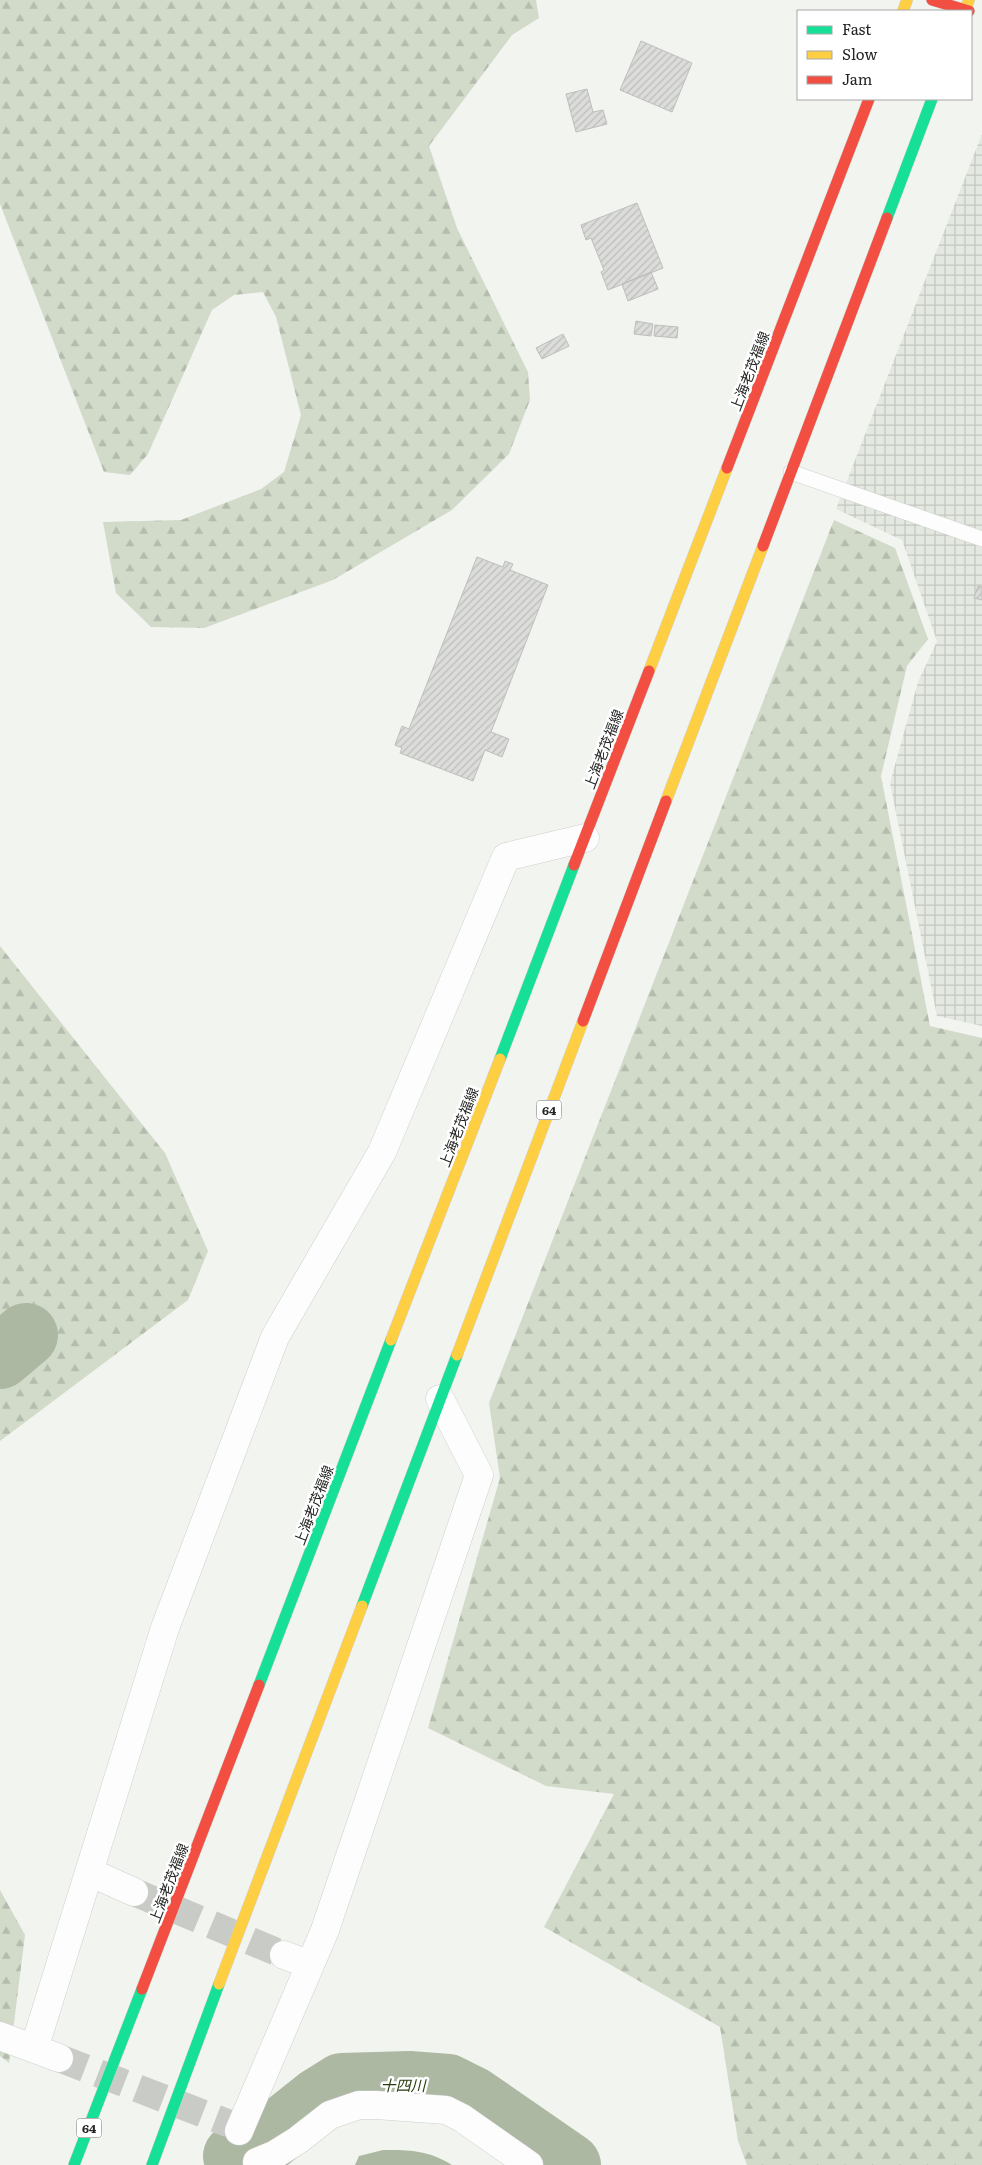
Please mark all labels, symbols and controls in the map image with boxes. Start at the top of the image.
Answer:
legend [797,10,972,100]
text: Fast [842,17,871,40]
text: Slow [842,42,877,65]
text: Jam [842,67,873,90]
street label: 上海老茂福線 [725,328,773,414]
street label: 上海老茂福線 [579,706,627,792]
street label: 上海老茂福線 [434,1084,482,1170]
road number: 64 [536,1100,562,1120]
street label: 上海老茂福線 [289,1462,337,1548]
street label: 上海老茂福線 [144,1840,192,1926]
water label: 十四川 [380,2073,427,2096]
road number: 64 [76,2118,102,2138]

